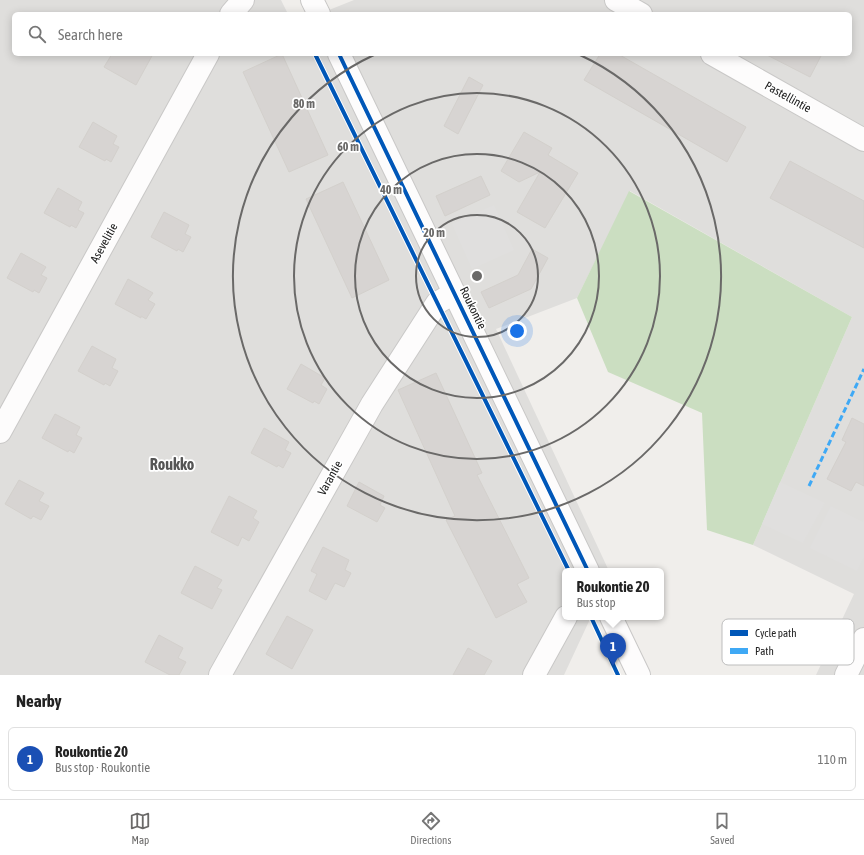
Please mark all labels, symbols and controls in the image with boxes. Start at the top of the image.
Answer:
search box [12,12,852,56]
icon: search [26,23,48,45]
text: Search here [58,26,123,43]
street label: Pastellintie [762,79,814,115]
text: 80 m [293,97,315,111]
text: 60 m [337,140,359,154]
text: 40 m [379,183,402,197]
street label: Asevelitie [87,221,121,265]
text: 20 m [423,226,445,240]
centre of rings [470,269,484,283]
street label: Roukontie [457,284,489,332]
your location [507,321,527,341]
district label: Roukko [150,455,195,473]
street label: Varantie [315,458,345,498]
popup [562,568,664,620]
text: Roukontie 20 [576,578,650,595]
text: Bus stop [576,595,616,610]
legend [722,619,854,665]
text: Cycle path [755,627,797,639]
pin: 1 [600,633,626,666]
text: Path [755,645,774,657]
text: Nearby [16,691,62,711]
text: Roukontie 20 [55,743,128,760]
text: 1 [27,752,33,767]
text: 110 m [818,752,847,767]
text: Bus stop · Roukontie [55,760,150,775]
tab: Map [129,810,151,846]
tab: Directions [410,810,451,846]
tab: Saved [710,810,735,846]

